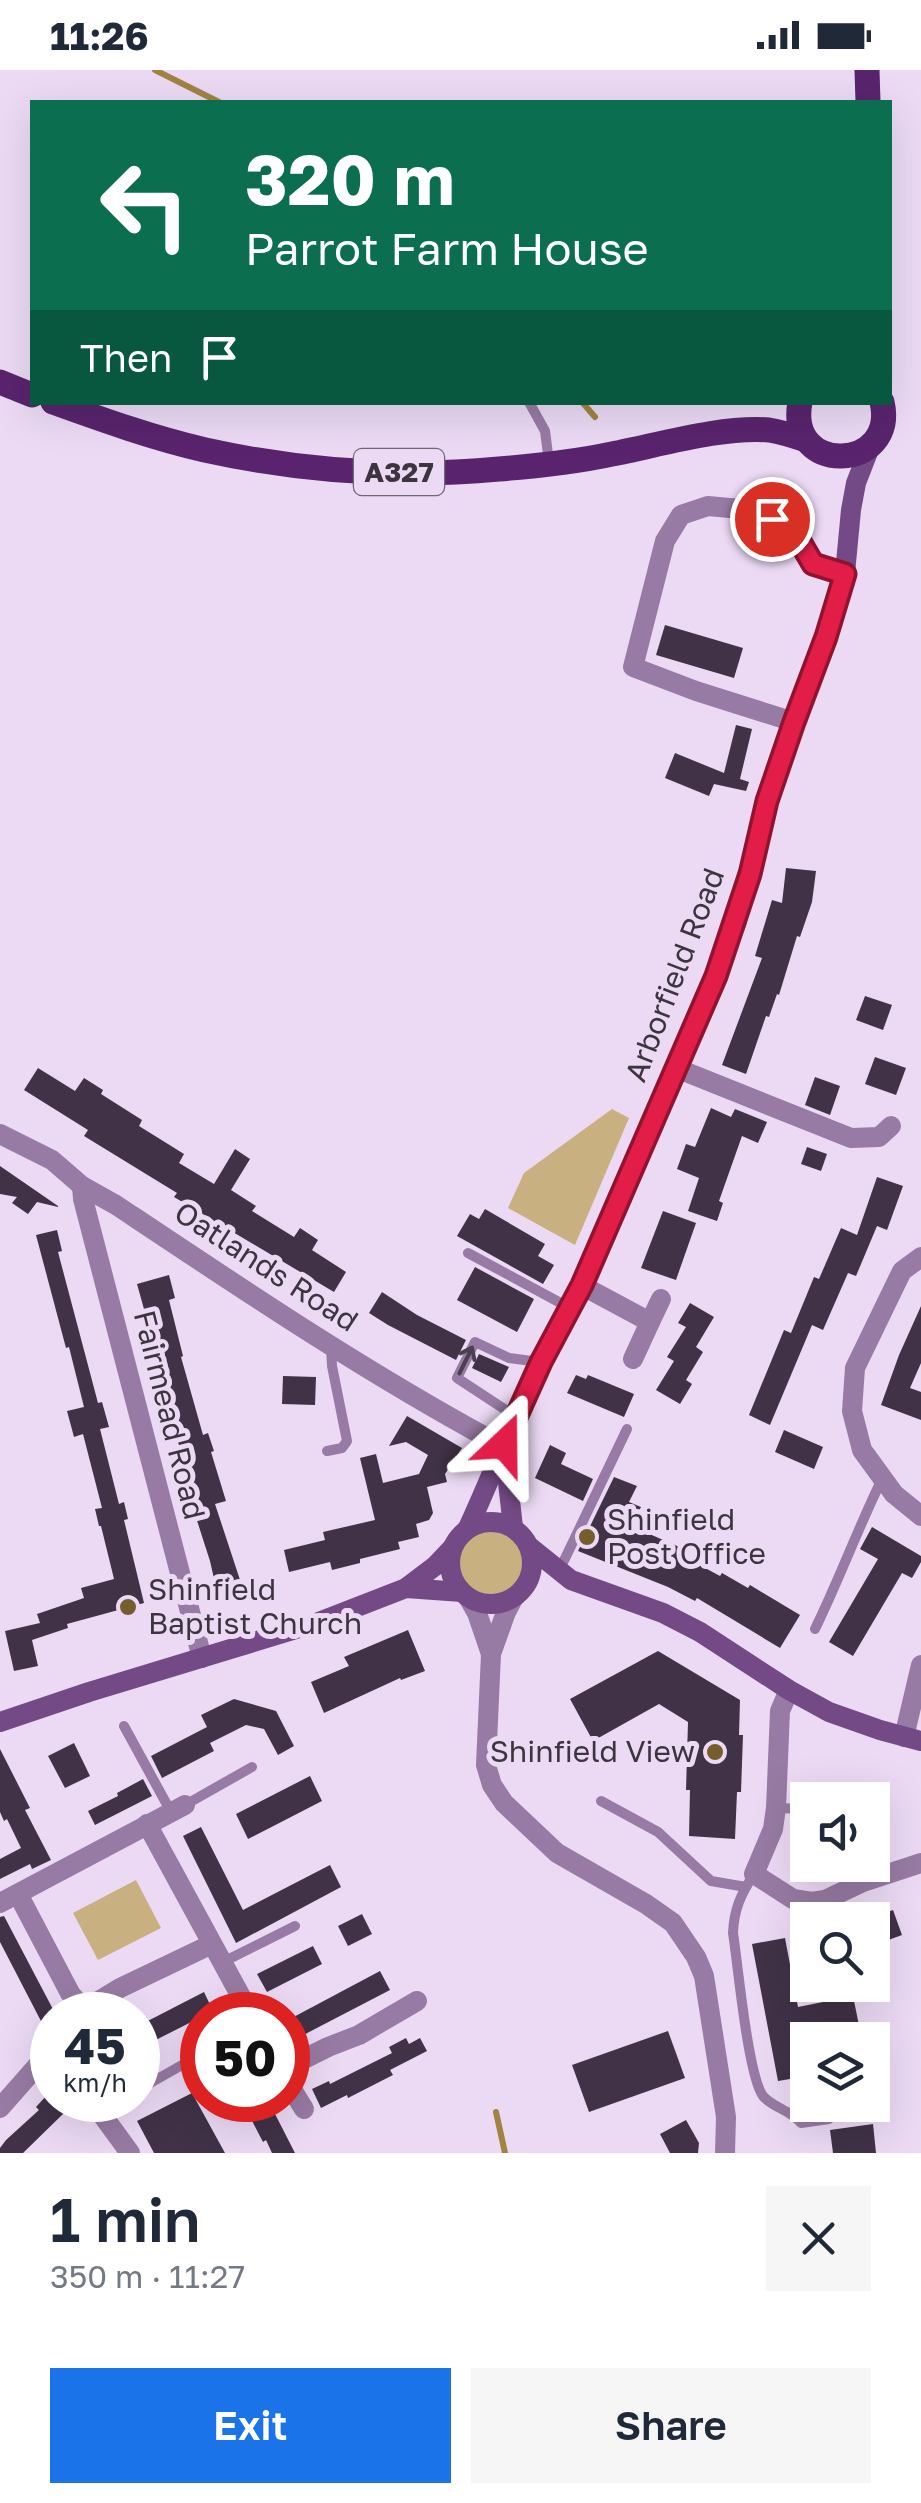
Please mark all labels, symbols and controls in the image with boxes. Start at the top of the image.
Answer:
text: 11:26 [50,13,149,58]
text: 320 m [245,136,455,220]
icon: left [80,140,210,270]
text: Parrot Farm House [245,221,649,275]
icon: arrive [192,330,247,385]
text: Then [80,335,172,380]
road number: A327 [354,449,444,495]
pin [730,477,815,562]
icon: arrive [745,492,800,547]
street label: Arborfield Road [617,863,731,1086]
street label: Oatlands Road [168,1194,365,1339]
street label: Fairmead Road [127,1306,213,1523]
one-way arrow [457,1346,476,1375]
position arrow [452,1392,556,1496]
place label: Shinfield Post Office [607,1501,766,1571]
marker: Shinfield Post Office [576,1526,598,1548]
place label: Shinfield Baptist Church [148,1571,362,1641]
marker: Shinfield Baptist Church [117,1596,139,1618]
place label: Shinfield View [490,1733,695,1769]
marker: Shinfield View [704,1741,726,1763]
map controls [790,1782,890,2122]
button: sound [790,1782,890,1882]
button: search [790,1902,890,2002]
speed limit sign: 50 [180,1992,310,2122]
text: 45 [64,2015,126,2075]
button: layers [790,2022,890,2122]
text: km/h [63,2067,127,2098]
text: 1 min [50,2183,200,2255]
button: close [766,2186,871,2291]
text: 350 m · 11:27 [50,2257,245,2295]
button: Exit [50,2368,451,2483]
button: Share [471,2368,871,2483]

